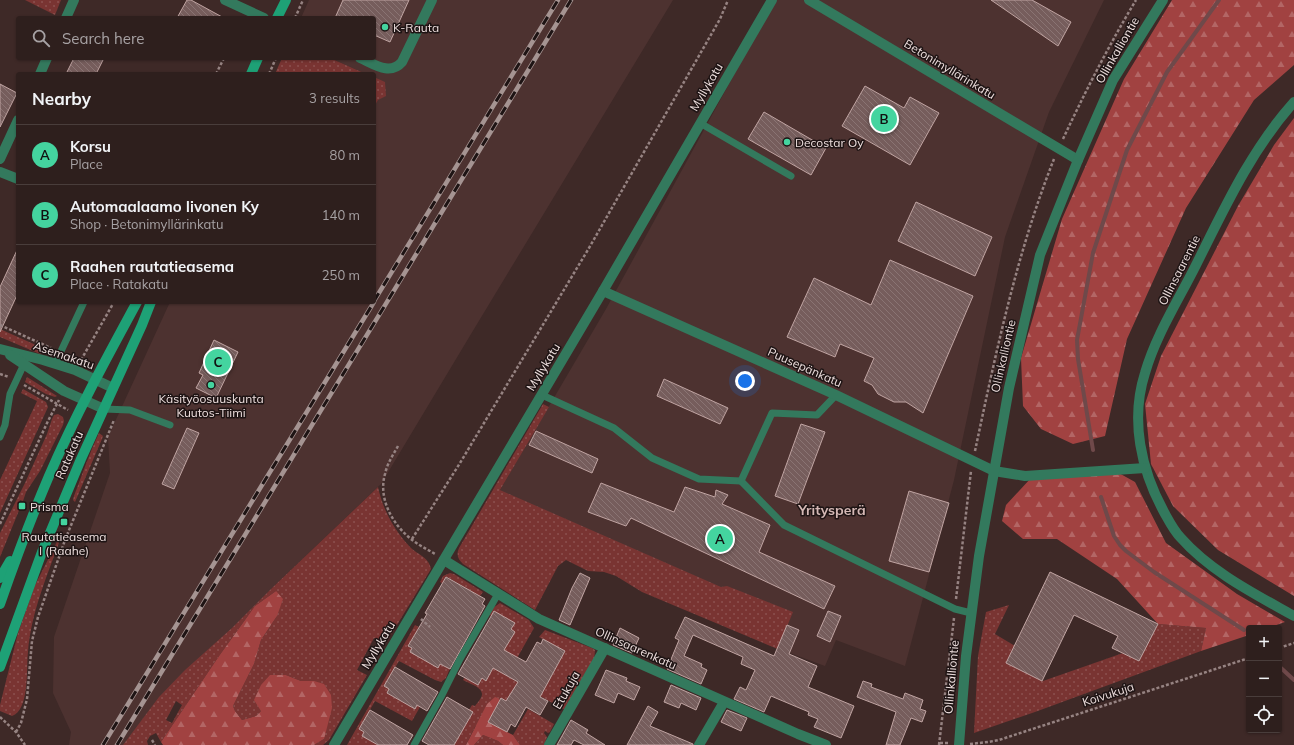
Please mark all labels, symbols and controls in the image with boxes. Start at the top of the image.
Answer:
street label: Ollinkalliontie [1092,14,1142,86]
search box [16,16,376,60]
place label: K-Rauta [393,20,439,35]
marker: K-Rauta [380,22,390,32]
icon: search [30,27,52,49]
text: Search here [62,29,144,48]
street label: Betonimyllärinkatu [902,36,998,102]
street label: Myllykatu [686,60,726,114]
text: Nearby [32,88,91,109]
text: 3 results [309,90,360,106]
pin: B [871,104,897,134]
place label: Decostar Oy [795,135,864,150]
text: Korsu [70,137,111,156]
marker: Decostar Oy [782,137,792,147]
text: A [40,147,50,163]
text: 80 m [330,147,360,163]
text: Place [70,156,103,172]
text: Automaalaamo Iivonen Ky [70,197,259,216]
text: B [41,207,49,223]
text: 140 m [322,207,360,223]
text: Shop · Betonimyllärinkatu [70,216,223,232]
street label: Ollinsaarentie [1155,232,1203,308]
text: Raahen rautatieasema [70,257,234,276]
text: C [41,267,49,283]
text: 250 m [322,267,360,283]
text: Place · Ratakatu [70,276,168,292]
street label: Ollinkalliontie [987,318,1019,394]
street label: Asemakatu [32,338,96,372]
street label: Myllykatu [523,340,563,394]
street label: Puusepänkatu [765,344,845,390]
pin: C [205,347,231,377]
your location [735,371,755,391]
marker: Käsityöosuuskunta Kuutos-Tiimi [206,380,216,390]
place label: Käsityöosuuskunta Kuutos-Tiimi [158,391,264,420]
street label: Ratakatu [52,429,86,481]
place label: Prisma [30,499,69,514]
marker: Prisma [17,501,27,511]
district label: Yritysperä [797,501,866,519]
marker: Rautatieasema I (Raahe) [59,517,69,527]
pin: A [707,524,733,554]
place label: Rautatieasema I (Raahe) [22,529,106,558]
street label: Myllykatu [358,618,398,672]
street label: Ollinsaarenkatu [593,623,679,673]
map controls [1246,625,1282,733]
button: + [1246,625,1282,661]
street label: Ollinkalliontie [940,639,962,715]
button: − [1246,661,1282,697]
street label: Etukuja [549,668,583,712]
street label: Koivukuja [1080,679,1136,709]
button: locate [1246,697,1282,733]

